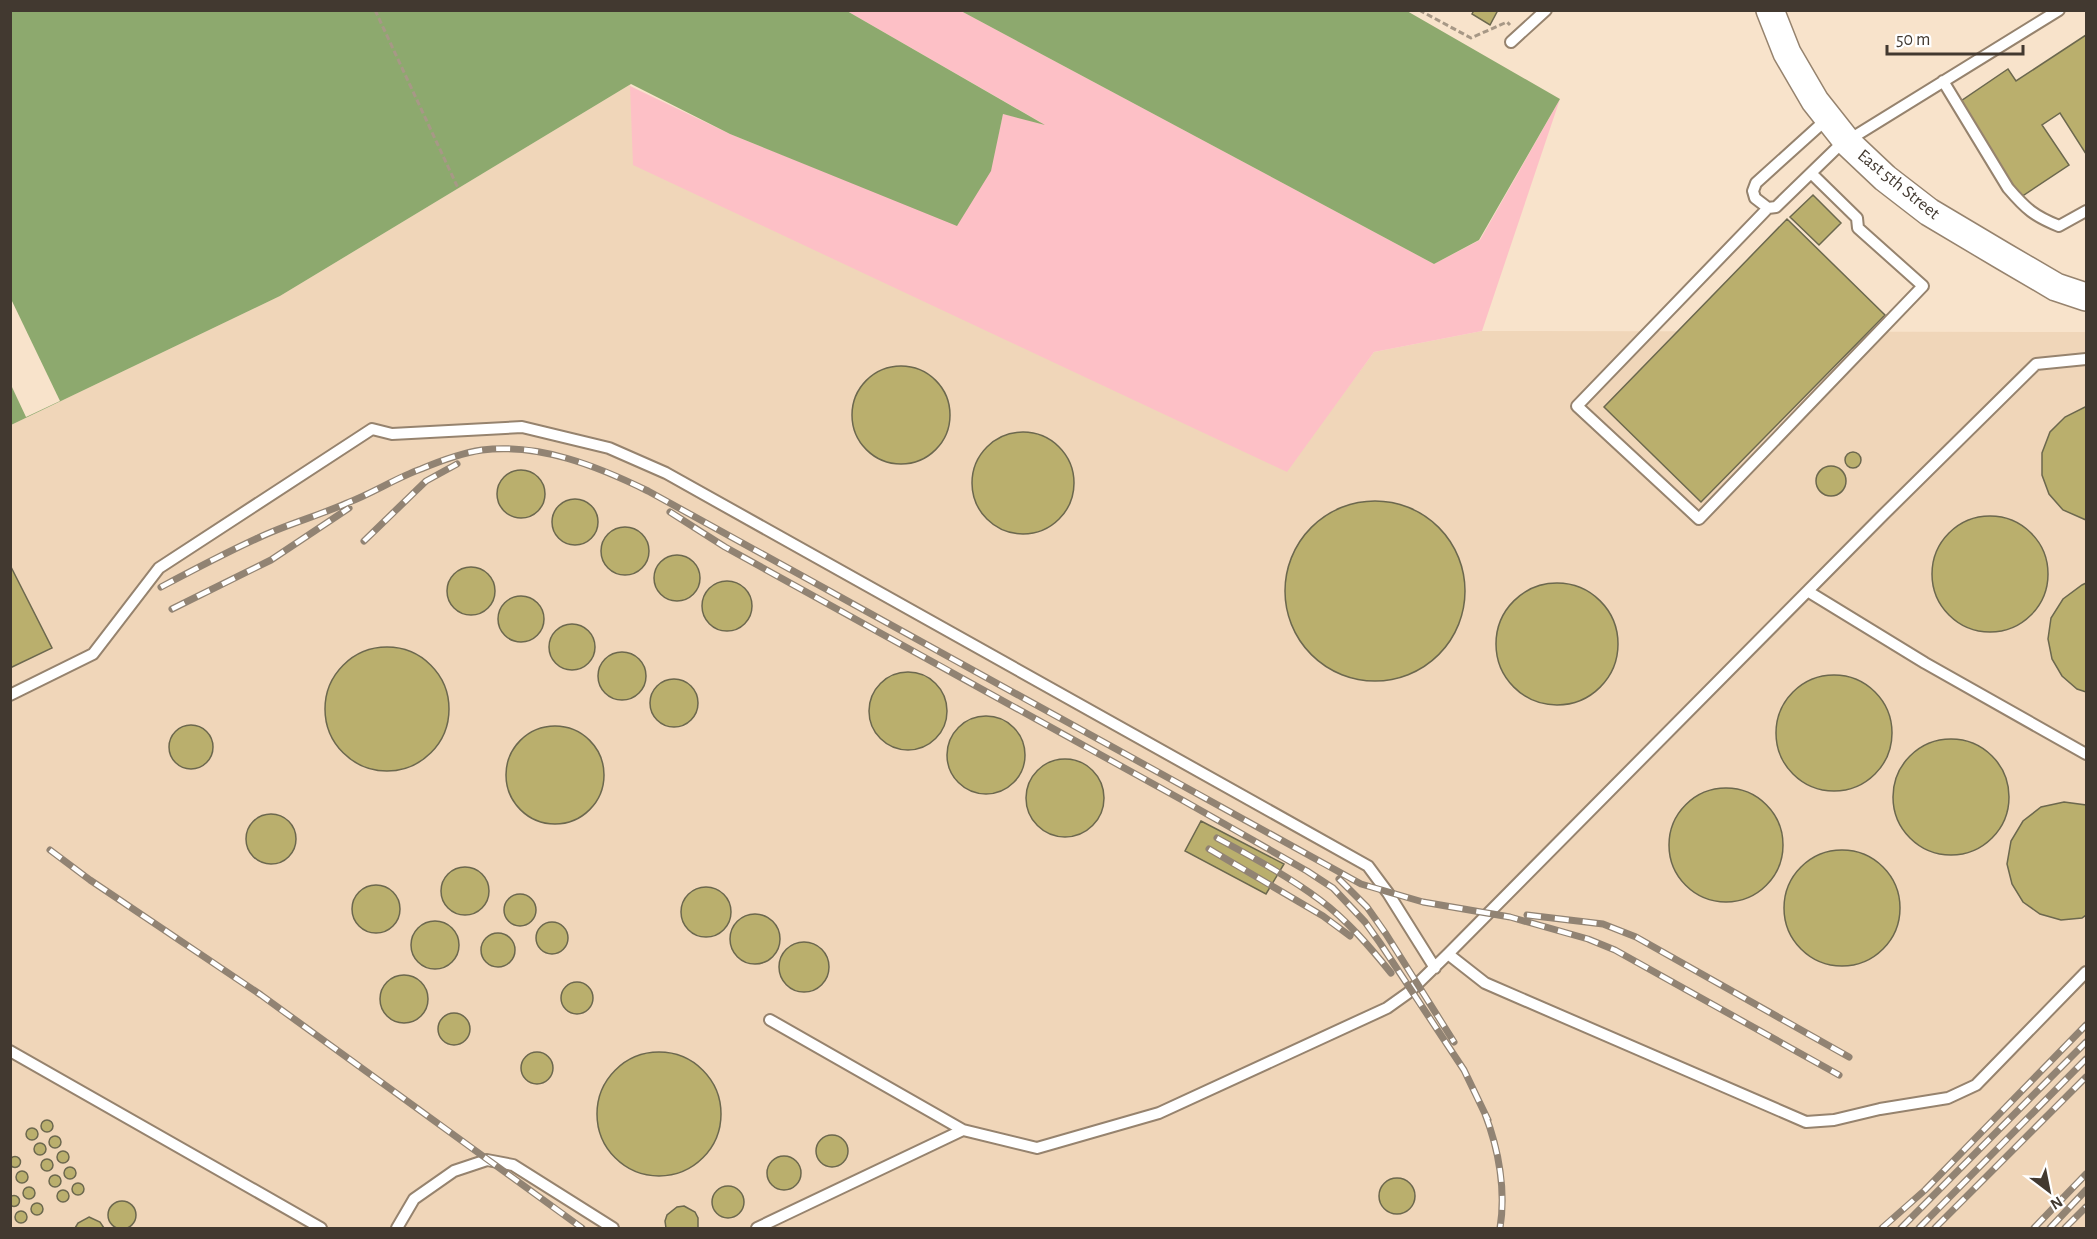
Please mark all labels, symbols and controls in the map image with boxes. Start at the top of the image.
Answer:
scale bar [1887,18,2024,56]
text: 50 m [1896,31,1930,49]
street label: East 5th Street [1854,146,1943,223]
north arrow [2019,1161,2079,1221]
text: N [2047,1193,2065,1213]

